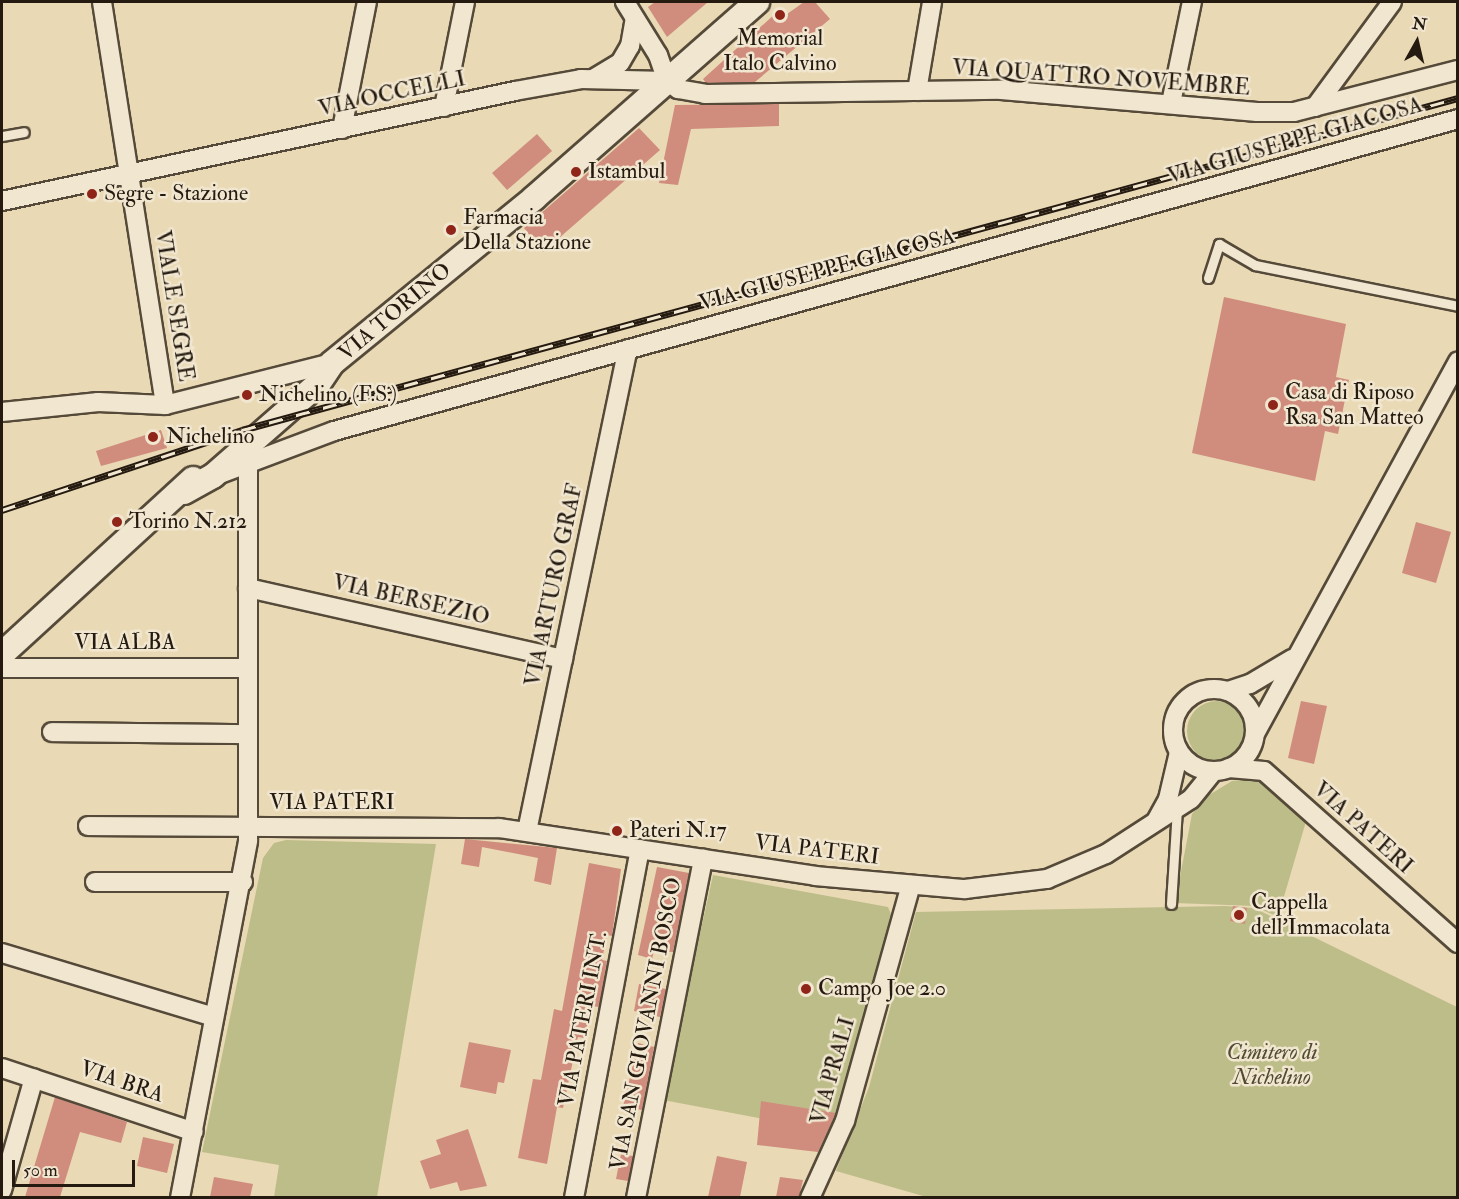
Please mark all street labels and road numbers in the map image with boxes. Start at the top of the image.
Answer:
street label: VIA QUATTRO NOVEMBRE [951,54,1251,102]
street label: VIA OCCELLI [316,66,468,122]
street label: VIA GIUSEPPE GIACOSA [1164,92,1426,190]
street label: VIA GIUSEPPE GIACOSA [696,223,958,317]
street label: VIALE SEGRE [149,228,199,384]
street label: VIA TORINO [333,257,457,367]
street label: VIA ARTURO GRAF [520,481,588,689]
street label: VIA BERSEZIO [330,569,492,631]
street label: VIA ALBA [74,630,176,656]
street label: VIA PATERI [1308,776,1418,880]
street label: VIA PATERI [269,790,395,816]
street label: VIA PATERI [753,829,881,871]
street label: VIA SAN GIOVANNI BOSCO [605,875,687,1173]
street label: VIA PATERI INT. [553,929,613,1109]
street label: VIA PRALI [805,1014,861,1128]
street label: VIA BRA [77,1055,167,1109]

